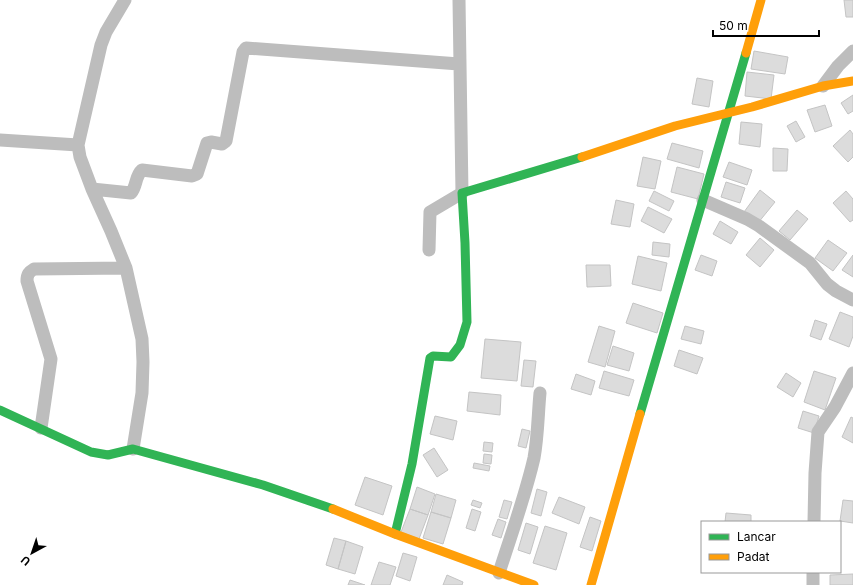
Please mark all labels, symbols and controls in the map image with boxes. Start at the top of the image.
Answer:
scale bar [713,12,819,38]
text: 50 m [719,18,748,33]
legend [701,521,841,573]
text: Lancar [737,529,776,544]
north arrow [12,533,52,573]
text: Padat [737,549,769,564]
text: U [18,553,33,569]

